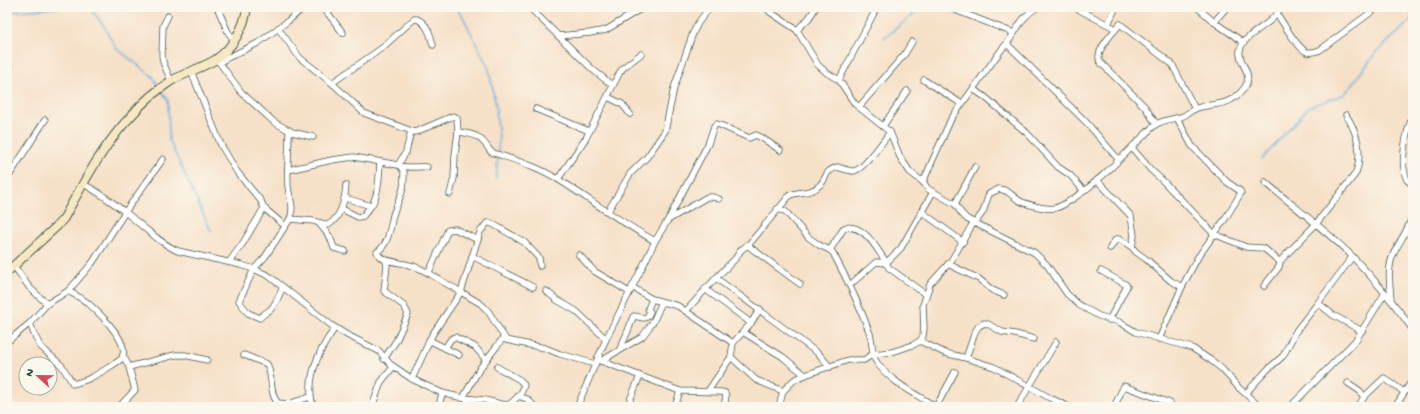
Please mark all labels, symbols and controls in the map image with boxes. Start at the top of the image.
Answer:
north arrow [18,356,58,396]
text: N [24,367,37,379]

